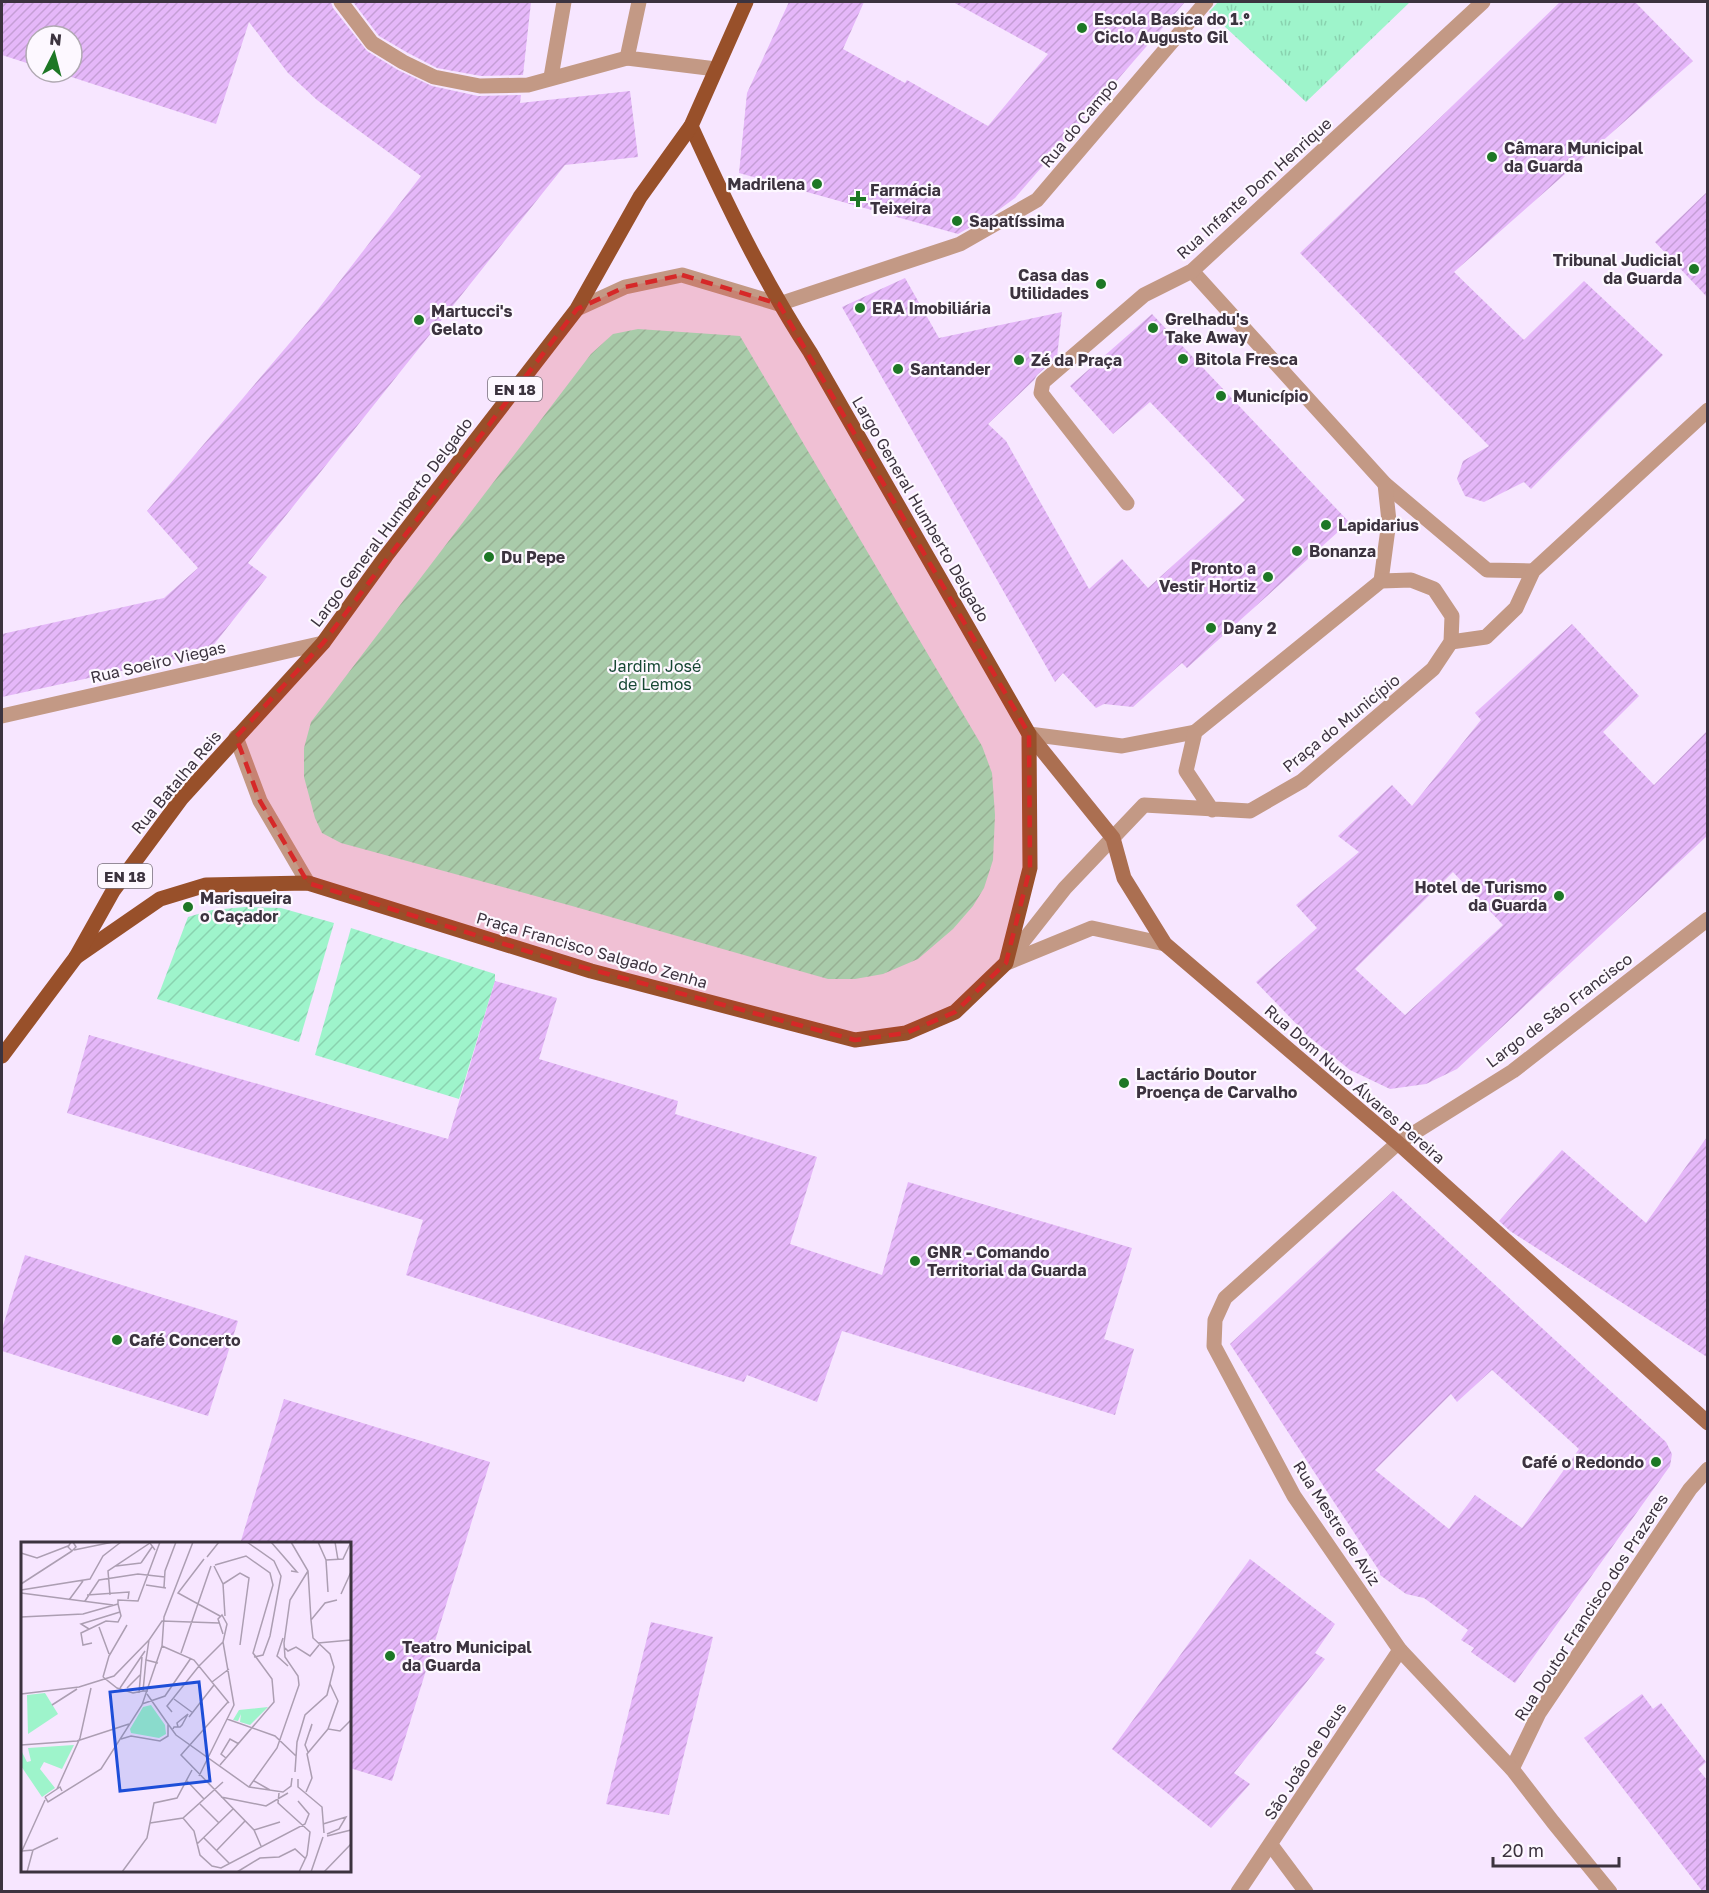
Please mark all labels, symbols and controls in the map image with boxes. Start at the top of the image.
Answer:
place label: Escola Basica do 1.º Ciclo Augusto Gil [1094,9,1250,47]
marker: Escola Basica do 1.º Ciclo Augusto Gil [1075,21,1089,35]
north arrow [24,24,84,84]
text: N [48,29,63,50]
street label: Rua do Campo [1036,74,1122,172]
street label: Rua Infante Dom Henrique [1172,113,1336,263]
place label: Câmara Municipal da Guarda [1504,138,1644,176]
marker: Câmara Municipal da Guarda [1485,150,1499,164]
place label: Madrilena [727,174,805,194]
marker: Madrilena [810,177,824,191]
place label: Farmácia Teixeira [870,180,941,218]
marker: Farmácia Teixeira [851,192,865,206]
place label: Sapatíssima [969,211,1065,231]
marker: Sapatíssima [950,214,964,228]
place label: Tribunal Judicial da Guarda [1553,250,1683,288]
marker: Tribunal Judicial da Guarda [1687,262,1701,276]
place label: Casa das Utilidades [1009,265,1089,303]
marker: Casa das Utilidades [1094,277,1108,291]
place label: ERA Imobiliária [872,298,991,318]
place label: Martucci's Gelato [431,301,513,339]
marker: ERA Imobiliária [853,301,867,315]
place label: Grelhadu's Take Away [1165,309,1249,347]
marker: Martucci's Gelato [412,313,426,327]
marker: Grelhadu's Take Away [1146,321,1160,335]
place label: Bitola Fresca [1195,349,1298,369]
place label: Zé da Praça [1031,350,1122,370]
marker: Bitola Fresca [1176,352,1190,366]
marker: Zé da Praça [1012,353,1026,367]
place label: Santander [910,359,991,379]
marker: Santander [891,362,905,376]
road number: EN 18 [488,377,542,401]
place label: Município [1233,386,1309,406]
marker: Município [1214,389,1228,403]
street label: Largo General Humberto Delgado [848,393,994,625]
street label: Largo General Humberto Delgado [306,413,476,631]
place label: Lapidarius [1338,515,1419,535]
marker: Lapidarius [1319,518,1333,532]
place label: Bonanza [1309,541,1376,561]
marker: Bonanza [1290,544,1304,558]
place label: Du Pepe [501,547,565,567]
marker: Du Pepe [482,550,496,564]
place label: Pronto a Vestir Hortiz [1159,558,1256,596]
marker: Pronto a Vestir Hortiz [1261,570,1275,584]
place label: Dany 2 [1223,618,1277,638]
marker: Dany 2 [1204,621,1218,635]
street label: Rua Soeiro Viegas [89,637,227,687]
park label: Jardim José de Lemos [609,656,701,694]
street label: Praça do Município [1278,670,1404,776]
street label: Rua Batalha Reis [127,726,225,838]
road number: EN 18 [98,864,152,888]
place label: Hotel de Turismo da Guarda [1414,877,1547,915]
place label: Marisqueira o Caçador [200,888,292,926]
marker: Hotel de Turismo da Guarda [1552,889,1566,903]
marker: Marisqueira o Caçador [181,900,195,914]
street label: Praça Francisco Salgado Zenha [474,907,710,993]
street label: Largo de São Francisco [1482,948,1636,1072]
street label: Rua Dom Nuno Álvares Pereira [1261,1000,1449,1168]
place label: Lactário Doutor Proença de Carvalho [1136,1064,1298,1102]
marker: Lactário Doutor Proença de Carvalho [1117,1076,1131,1090]
place label: GNR - Comando Territorial da Guarda [927,1242,1086,1280]
marker: GNR - Comando Territorial da Guarda [908,1254,922,1268]
place label: Café Concerto [129,1330,241,1350]
marker: Café Concerto [110,1333,124,1347]
place label: Café o Redondo [1522,1452,1644,1472]
marker: Café o Redondo [1649,1455,1663,1469]
street label: Rua Mestre de Aviz [1289,1457,1385,1589]
street label: Rua Doutor Francisco dos Prazeres [1510,1490,1672,1724]
inset map [21,1542,351,1872]
place label: Teatro Municipal da Guarda [402,1637,532,1675]
marker: Teatro Municipal da Guarda [383,1649,397,1663]
street label: São João de Deus [1260,1699,1350,1823]
scale bar [1493,1830,1619,1868]
text: 20 m [1502,1839,1544,1861]

